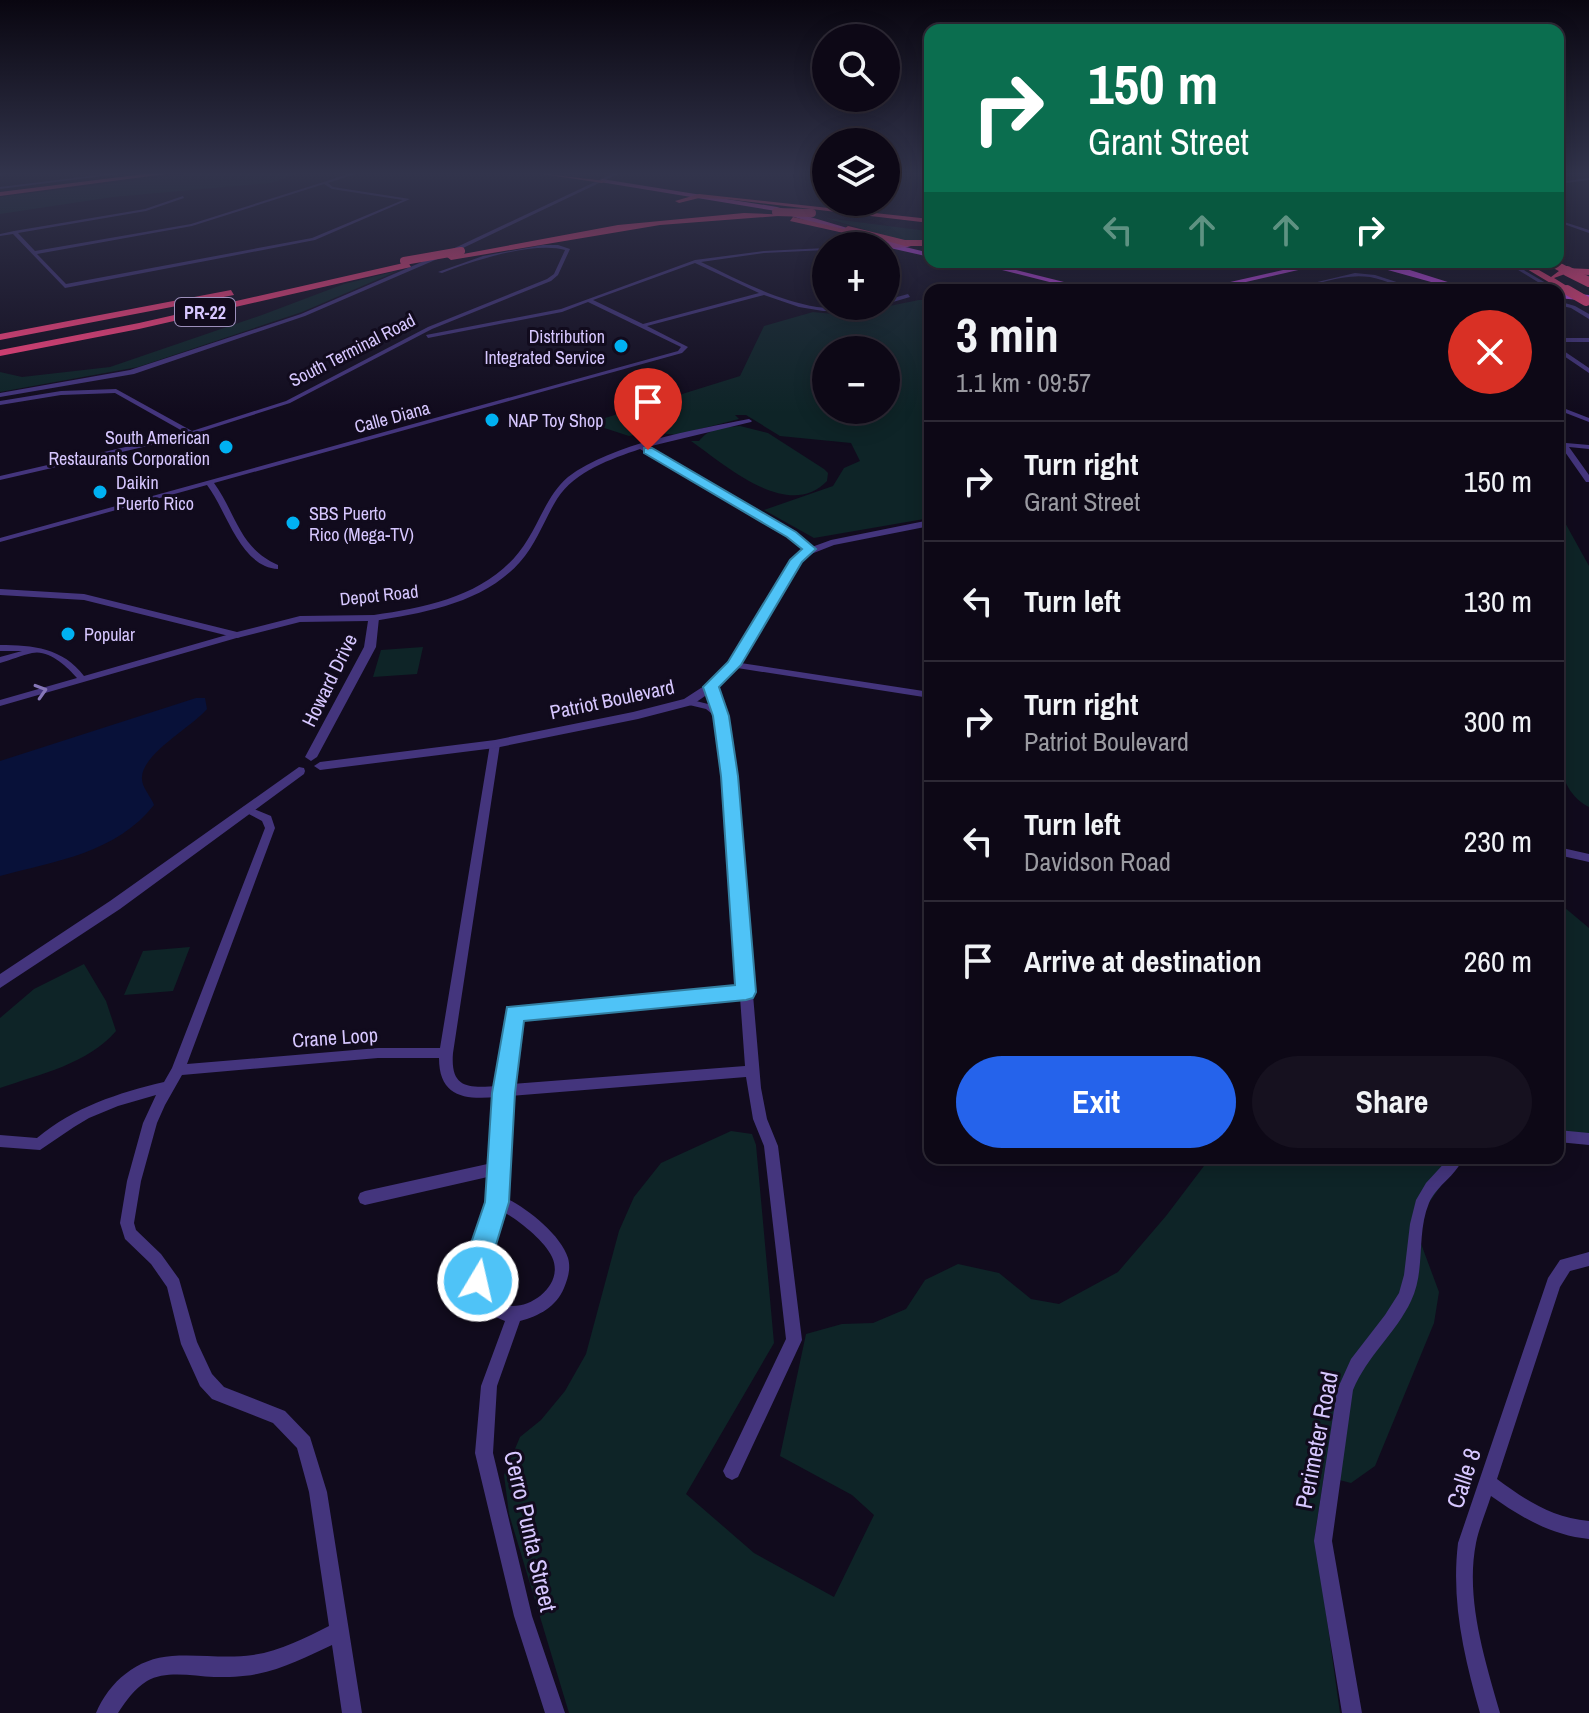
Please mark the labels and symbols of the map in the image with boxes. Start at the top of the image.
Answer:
road number: PR-22 [175,298,235,326]
street label: South Terminal Road [285,307,419,393]
place label: Distribution Integrated Service [484,324,605,370]
marker: Distribution Integrated Service [612,337,630,355]
pin [614,368,682,450]
street label: Calle Diana [352,395,432,439]
place label: NAP Toy Shop [508,408,604,433]
marker: NAP Toy Shop [483,411,501,429]
place label: South American Restaurants Corporation [48,425,210,471]
marker: South American Restaurants Corporation [217,438,235,456]
place label: Daikin Puerto Rico [116,470,194,516]
marker: Daikin Puerto Rico [91,483,109,501]
place label: SBS Puerto Rico (Mega-TV) [309,501,414,547]
marker: SBS Puerto Rico (Mega-TV) [284,514,302,532]
street label: Depot Road [339,578,419,612]
place label: Popular [84,622,135,647]
marker: Popular [59,625,77,643]
street label: Howard Drive [295,629,363,731]
street label: Patriot Boulevard [547,673,677,725]
one-way arrow [33,684,47,700]
street label: Crane Loop [291,1021,379,1053]
position arrow [436,1239,520,1323]
street label: Perimeter Road [1287,1369,1345,1511]
street label: Calle 8 [1438,1444,1488,1512]
street label: Cerro Punta Street [497,1447,565,1615]

